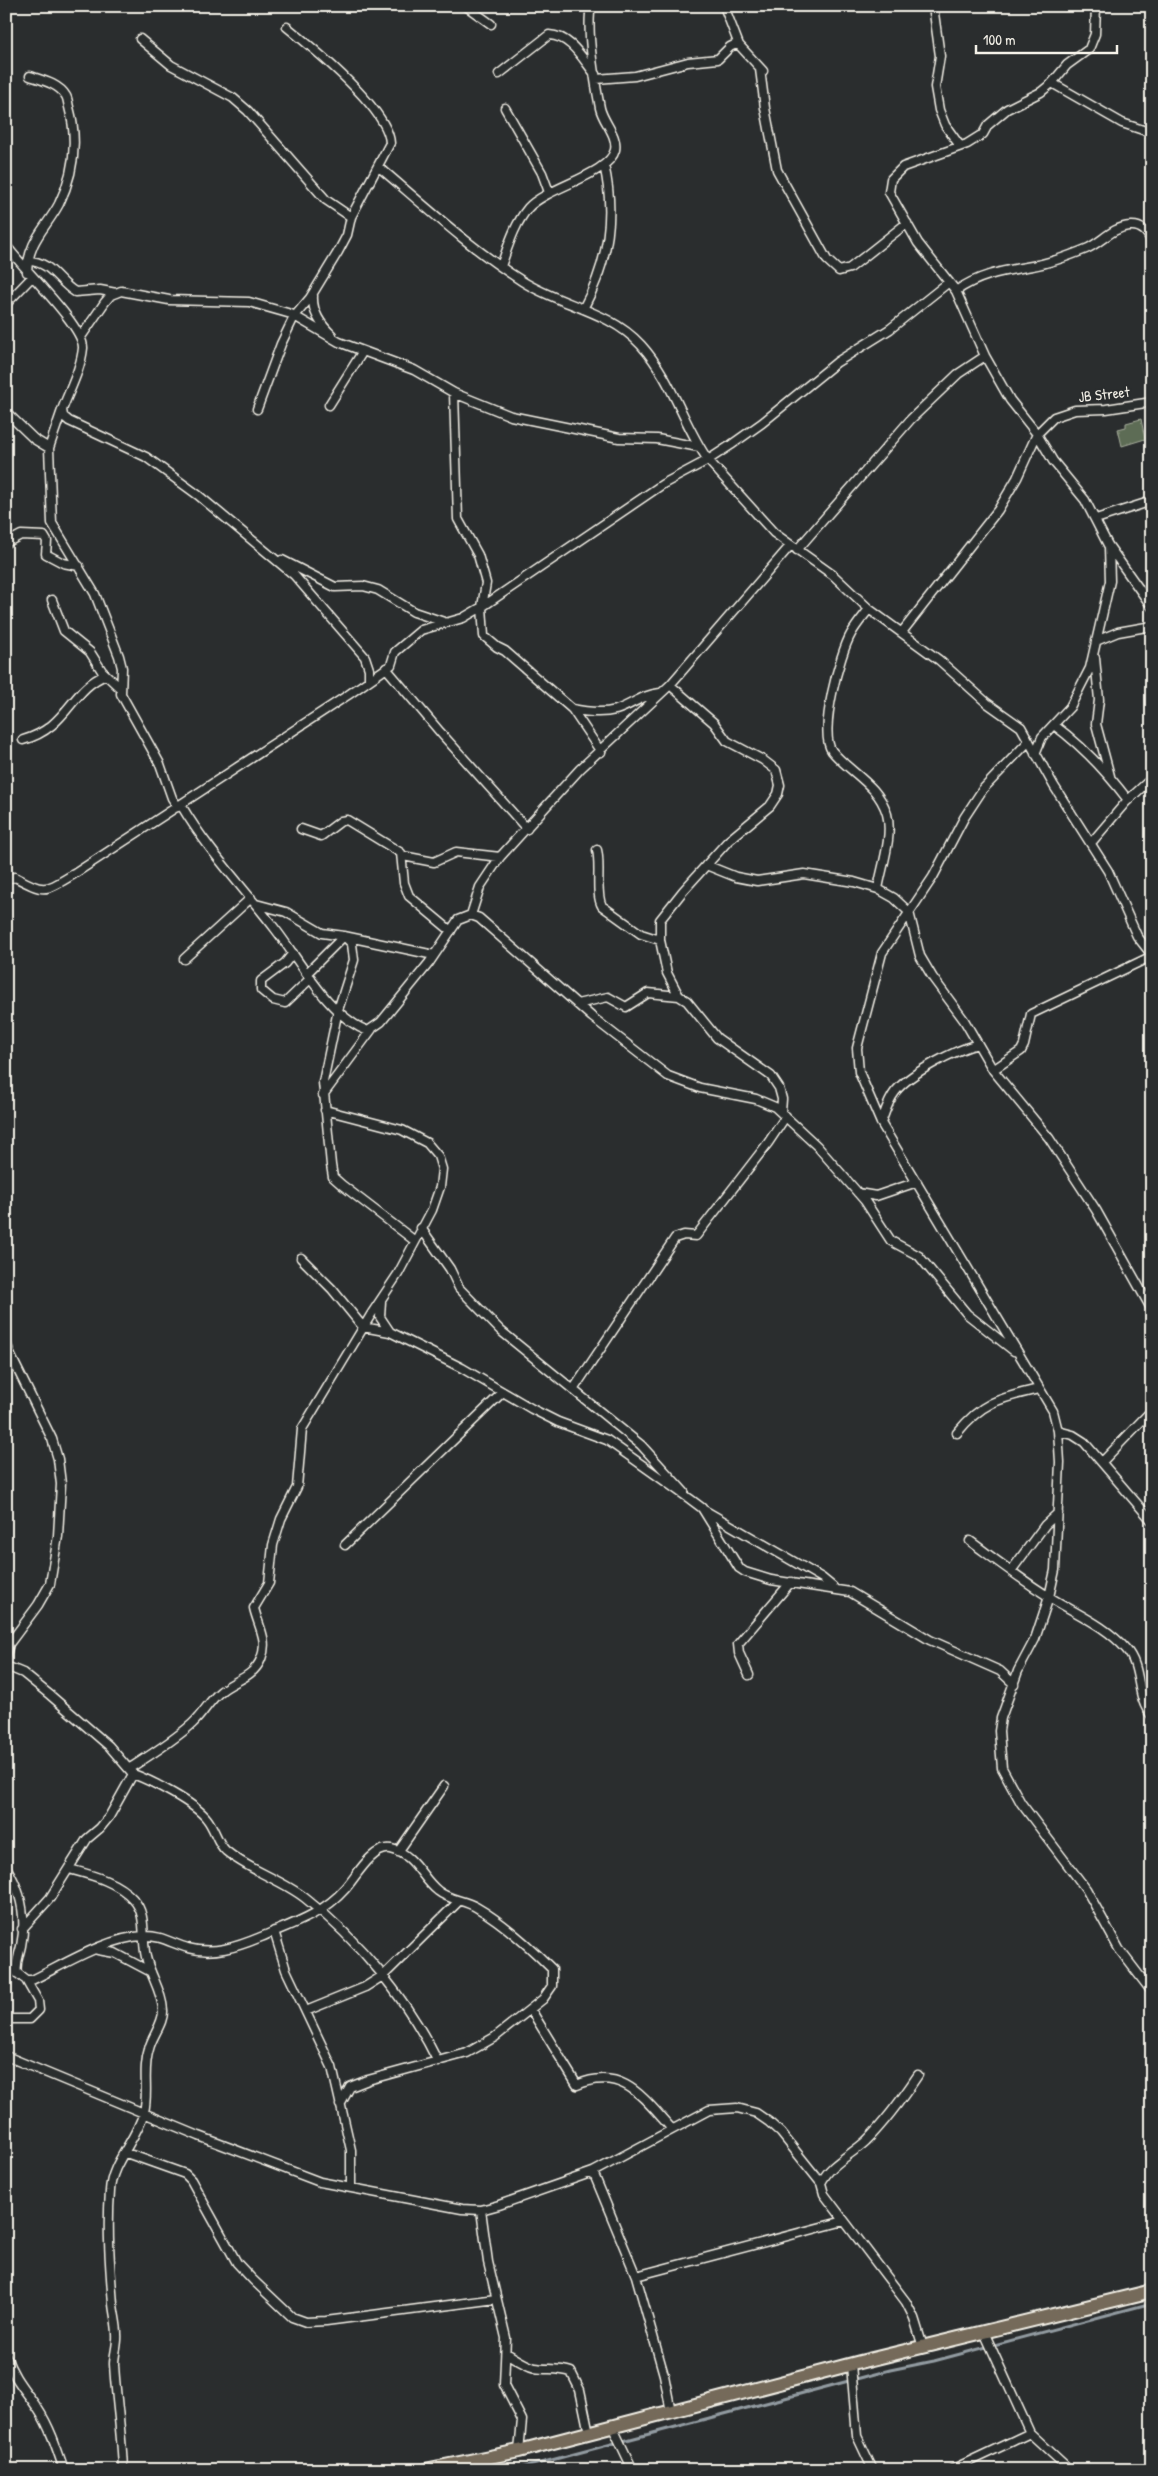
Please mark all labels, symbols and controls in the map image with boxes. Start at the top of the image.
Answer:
scale bar [976,22,1117,54]
text: 100 m [983,29,1016,50]
street label: JB Street [1077,381,1132,407]

